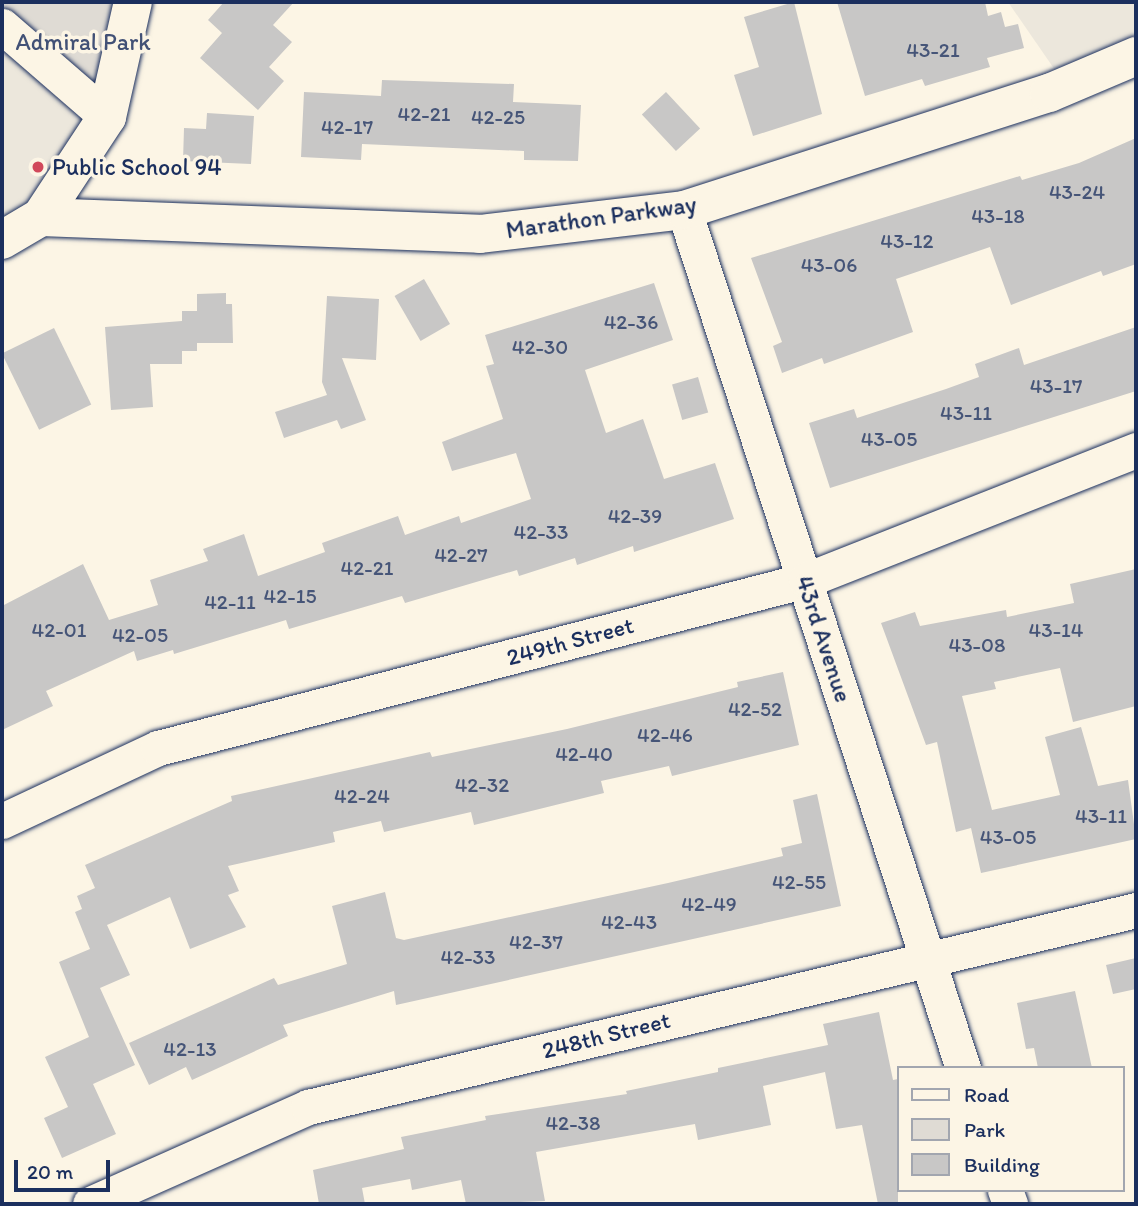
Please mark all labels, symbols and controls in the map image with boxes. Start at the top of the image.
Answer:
park label: Admiral Park [16,28,150,56]
house number: 43-21 [906,37,960,63]
house number: 42-21 [398,101,450,127]
house number: 42-25 [471,104,525,130]
house number: 42-17 [321,114,373,140]
place label: Public School 94 [52,153,222,181]
marker: Public School 94 [30,159,46,175]
house number: 43-24 [1049,179,1105,205]
street label: Marathon Parkway [504,189,698,245]
house number: 43-18 [971,203,1025,229]
house number: 43-12 [880,228,934,254]
house number: 43-06 [801,252,857,278]
house number: 42-36 [604,309,658,335]
house number: 42-30 [512,334,568,360]
house number: 43-17 [1030,373,1082,399]
house number: 43-11 [940,400,992,426]
house number: 43-05 [861,426,917,452]
house number: 42-39 [608,503,662,529]
house number: 42-33 [514,519,568,545]
house number: 42-27 [434,542,488,568]
house number: 42-21 [341,555,393,581]
street label: 43rd Avenue [790,573,858,705]
house number: 42-15 [264,583,316,609]
house number: 42-11 [204,589,256,615]
street label: 249th Street [504,610,636,672]
house number: 42-01 [32,617,86,643]
house number: 43-14 [1029,617,1083,643]
house number: 42-05 [112,622,168,648]
house number: 43-08 [949,632,1005,658]
house number: 42-52 [728,696,782,722]
house number: 42-46 [637,722,693,748]
house number: 42-40 [555,741,613,767]
house number: 42-32 [455,772,509,798]
house number: 42-24 [334,783,390,809]
house number: 43-11 [1075,803,1127,829]
house number: 43-05 [980,824,1036,850]
house number: 42-55 [772,869,826,895]
house number: 42-49 [681,891,737,917]
house number: 42-43 [601,909,657,935]
house number: 42-37 [509,929,563,955]
house number: 42-33 [441,944,495,970]
street label: 248th Street [539,1005,673,1065]
house number: 42-13 [163,1036,217,1062]
legend [897,1066,1124,1192]
text: Road [964,1082,1009,1107]
house number: 42-38 [545,1110,601,1136]
text: Park [964,1117,1005,1142]
scale bar [18,1146,114,1190]
text: Building [964,1152,1040,1177]
text: 20 m [27,1159,73,1184]

